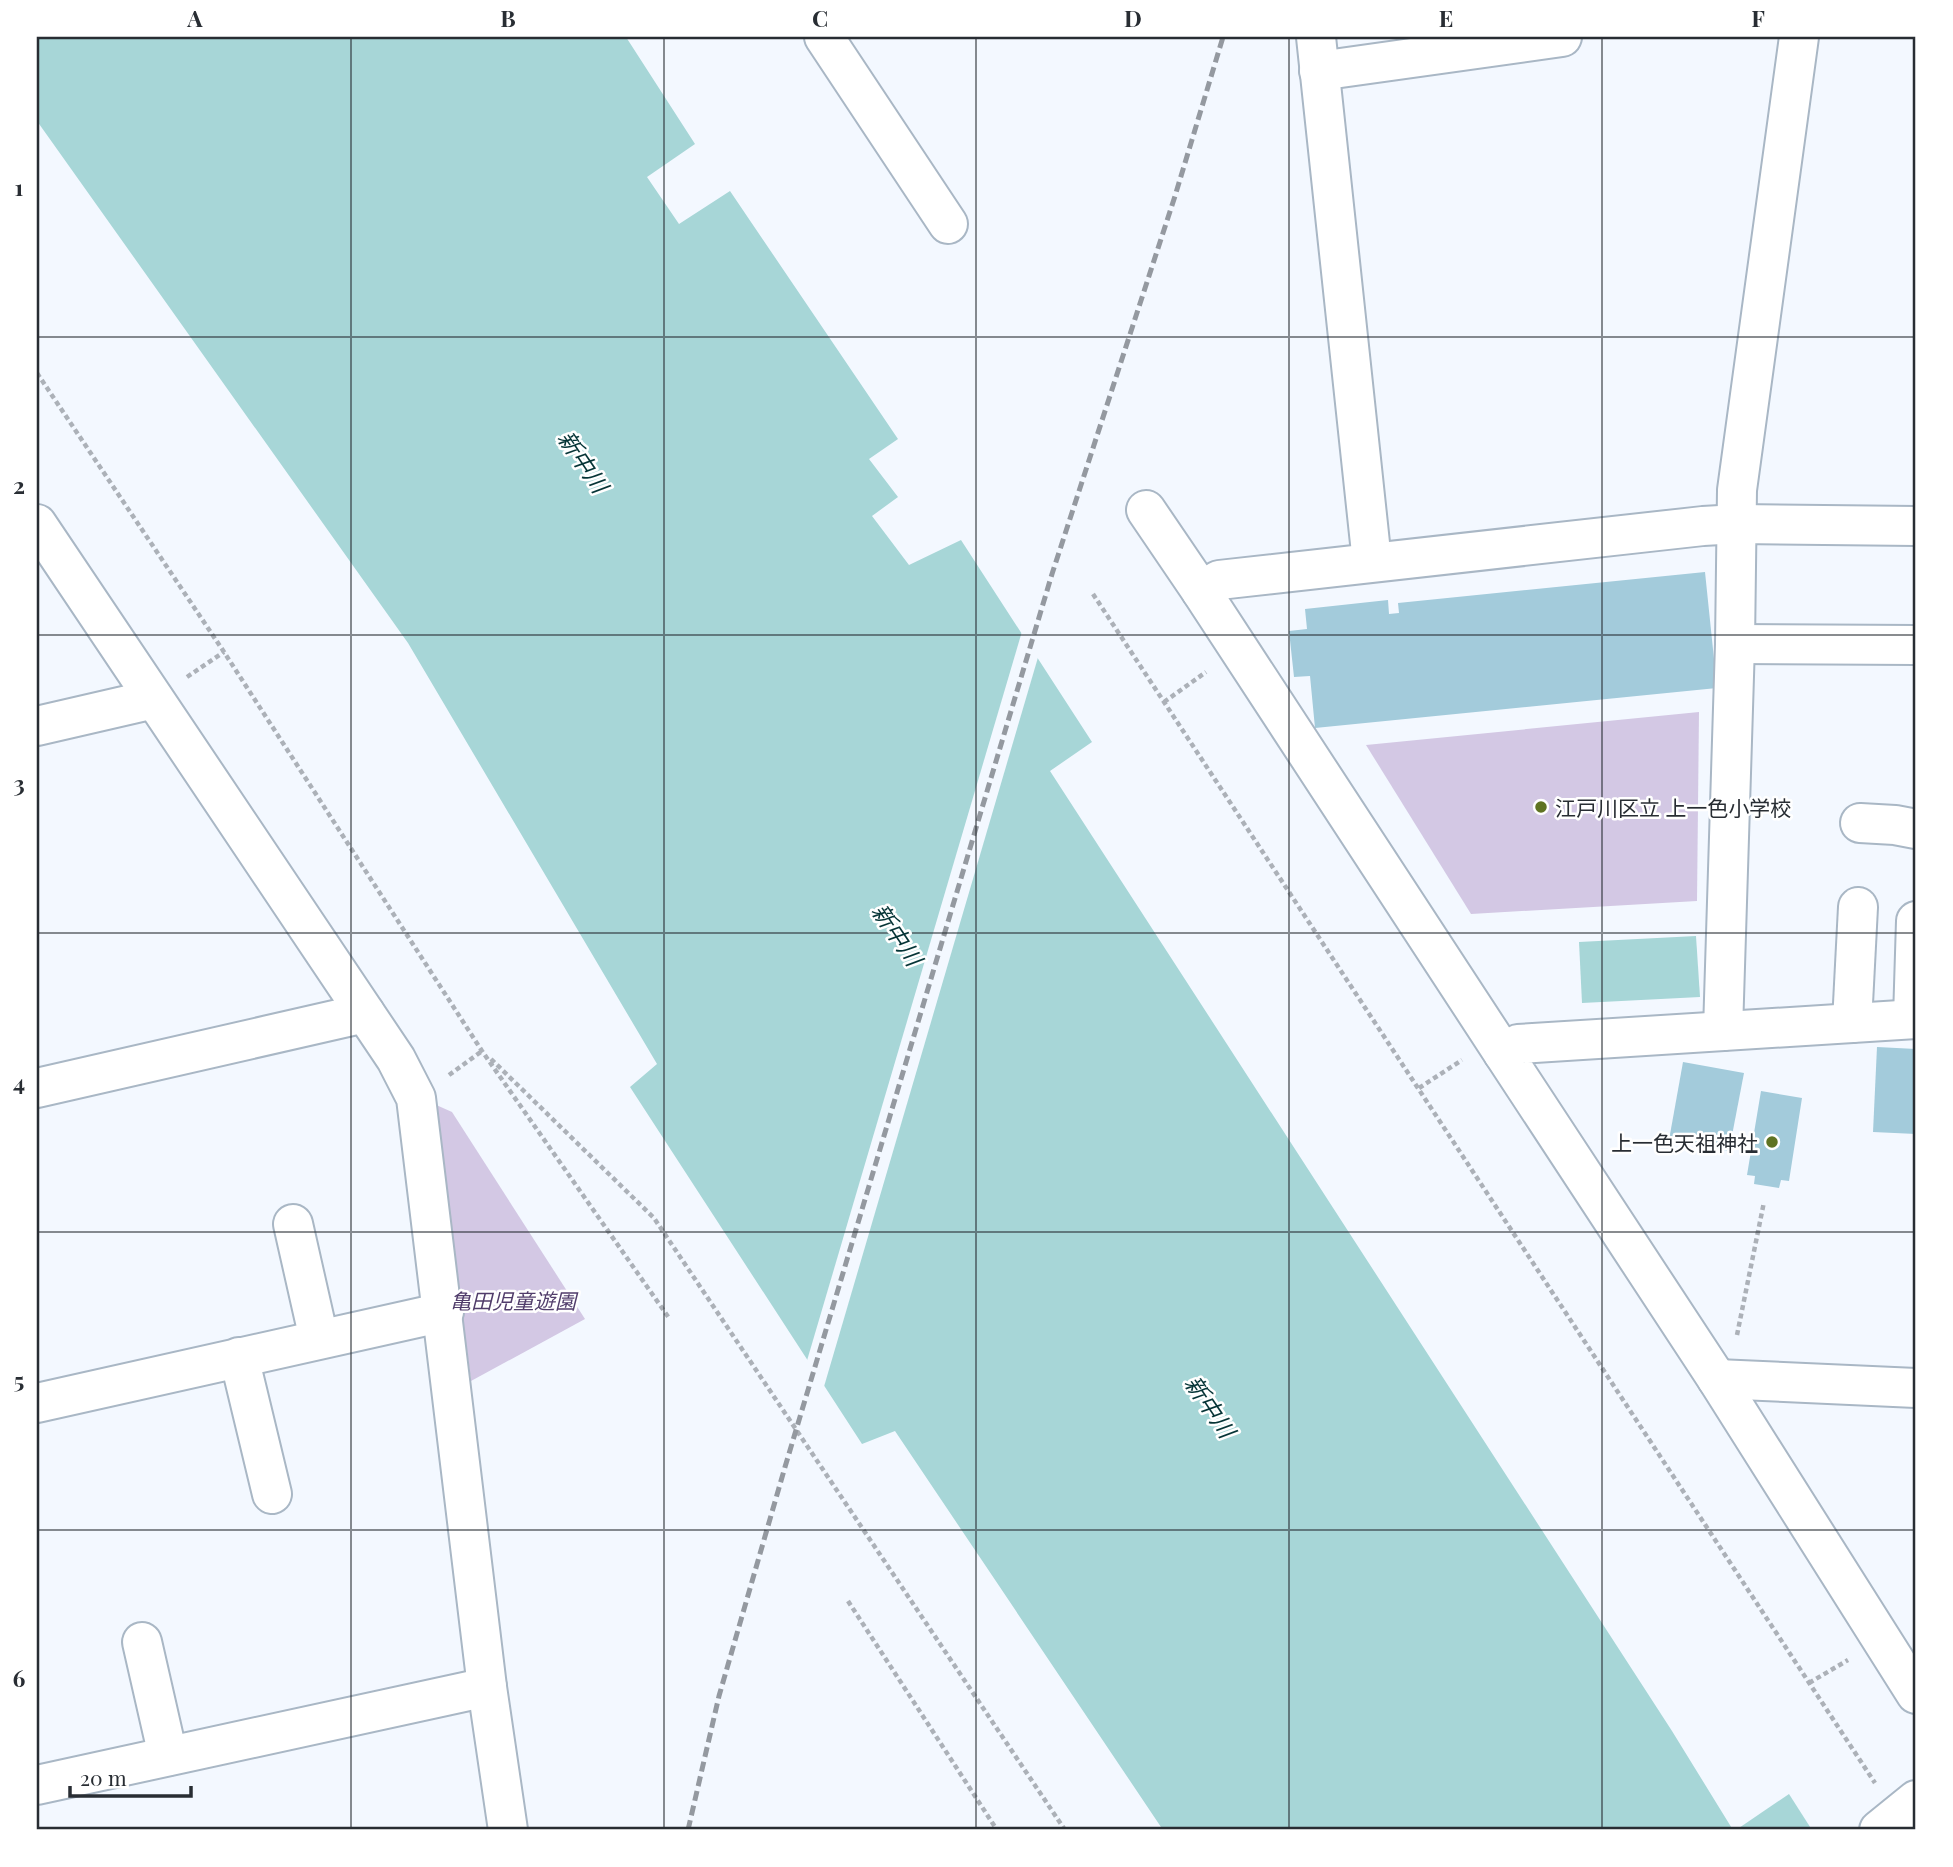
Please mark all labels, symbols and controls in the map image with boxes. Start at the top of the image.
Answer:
text: A [186,2,203,33]
text: B [500,2,516,33]
text: C [812,2,828,33]
text: D [1124,2,1142,33]
text: E [1439,2,1453,33]
text: F [1751,2,1765,33]
text: 1 [15,171,24,202]
water label: 新中川 [552,424,618,501]
text: 2 [13,469,25,500]
text: 3 [13,767,25,798]
place label: 江戸川区立 上一色小学校 [1555,793,1791,821]
marker: 江戸川区立 上一色小学校 [1533,799,1549,815]
water label: 新中川 [866,897,932,974]
text: 4 [13,1066,25,1097]
place label: 上一色天祖神社 [1611,1128,1758,1156]
marker: 上一色天祖神社 [1764,1134,1780,1150]
park label: 亀田児童遊園 [450,1286,579,1314]
text: 5 [14,1364,24,1395]
water label: 新中川 [1179,1369,1245,1446]
text: 6 [13,1662,26,1693]
scale bar [70,1755,191,1799]
text: 20 m [80,1763,127,1791]

